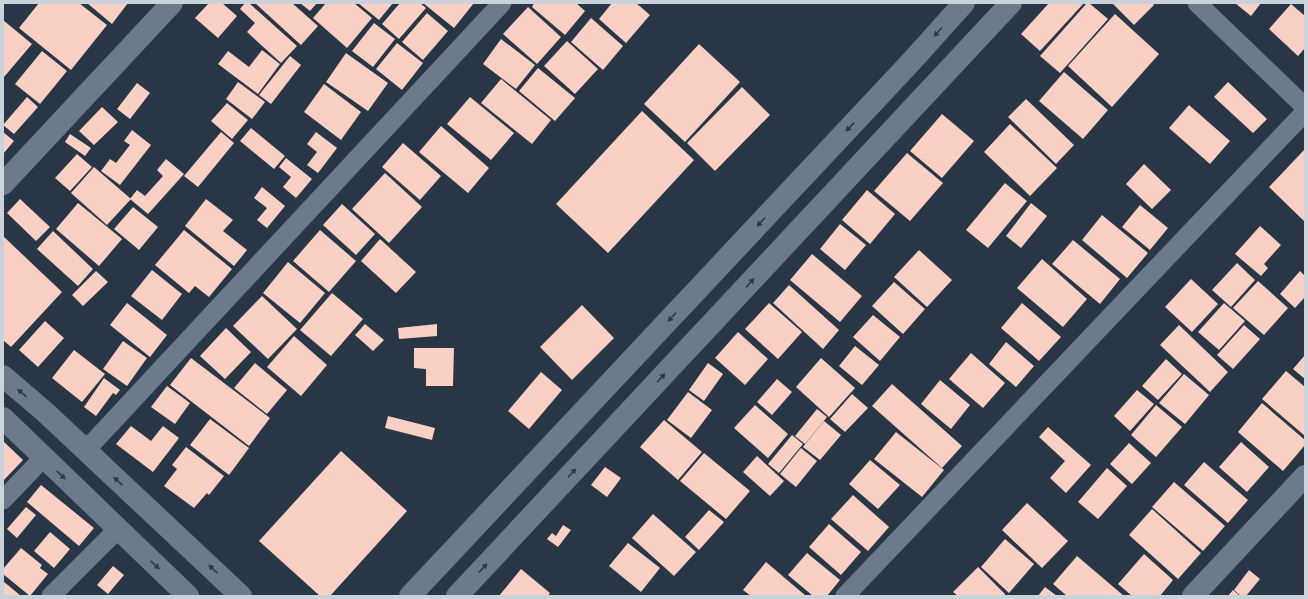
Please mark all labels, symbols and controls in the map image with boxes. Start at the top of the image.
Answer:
one-way arrow [933,27,943,37]
one-way arrow [845,122,855,132]
one-way arrow [756,217,766,227]
one-way arrow [745,278,755,288]
one-way arrow [667,312,677,322]
one-way arrow [656,373,666,383]
one-way arrow [17,388,28,397]
one-way arrow [567,468,576,477]
one-way arrow [56,470,66,480]
one-way arrow [113,476,123,485]
one-way arrow [150,560,160,569]
one-way arrow [478,563,487,572]
one-way arrow [208,565,218,574]

